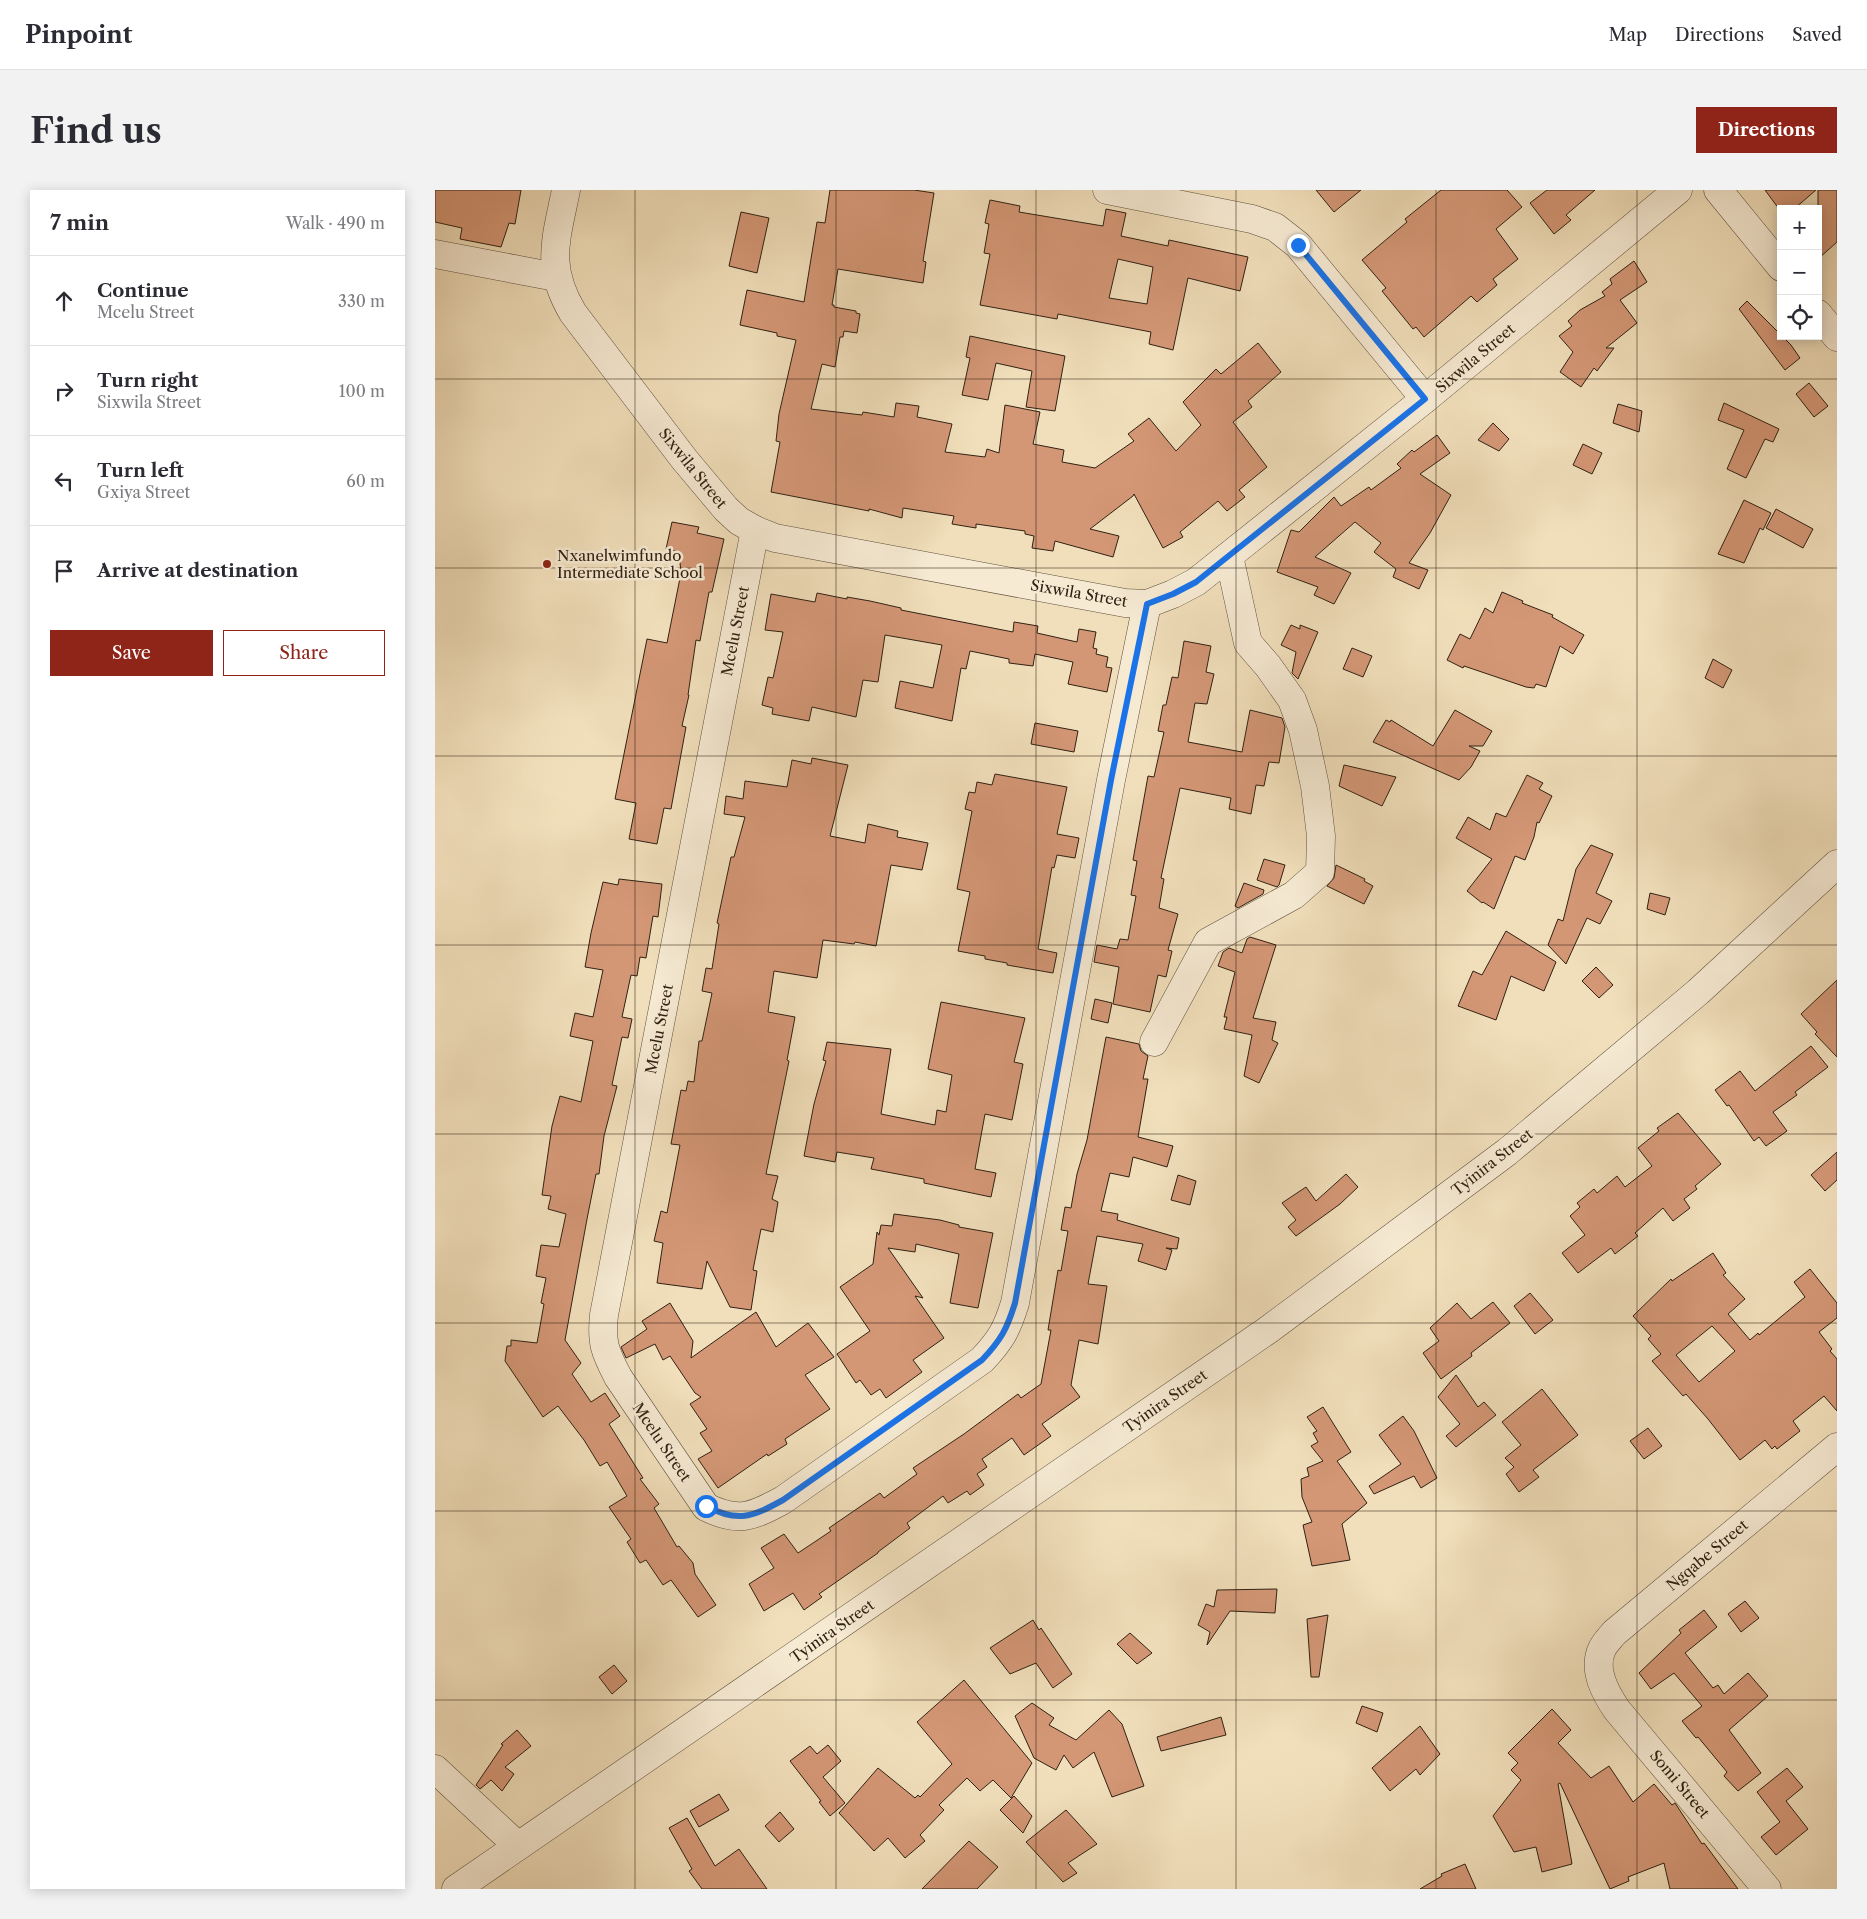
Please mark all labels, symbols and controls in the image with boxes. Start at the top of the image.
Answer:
text: Pinpoint [25,20,132,49]
text: Map [1608,24,1647,46]
text: Directions [1675,24,1764,46]
text: Saved [1792,24,1842,46]
button: Directions [1696,107,1837,153]
text: Find us [30,109,162,152]
map controls [1777,205,1822,340]
button: + [1777,205,1822,250]
text: 7 min [50,210,109,235]
text: Walk · 490 m [286,213,385,233]
route end [1287,234,1310,257]
button: − [1777,250,1822,295]
text: Continue [97,279,189,302]
icon: ahead [50,287,78,315]
text: 330 m [338,291,385,311]
button: locate [1777,295,1822,340]
text: Mcelu Street [97,302,194,322]
street label: Sixwila Street [1431,319,1519,397]
text: Turn right [97,369,198,392]
icon: right [50,377,78,405]
text: 100 m [339,381,385,401]
text: Sixwila Street [97,392,202,412]
street label: Sixwila Street [655,424,732,513]
text: Turn left [97,459,184,482]
icon: left [50,467,78,495]
text: 60 m [346,471,385,491]
text: Gxiya Street [97,482,190,502]
place label: Nxanelwimfundo Intermediate School [557,546,703,582]
icon: arrive [50,557,78,585]
marker: Nxanelwimfundo Intermediate School [541,558,553,570]
text: Arrive at destination [97,559,298,582]
street label: Sixwila Street [1029,575,1130,611]
street label: Mcelu Street [717,584,753,678]
button: Save [50,630,213,676]
button: Share [223,630,385,676]
street label: Mcelu Street [641,982,677,1076]
street label: Tyinira Street [1448,1124,1537,1200]
street label: Tyinira Street [1119,1365,1211,1437]
street label: Mcelu Street [629,1399,696,1486]
route start [695,1495,718,1518]
street label: Ngqabe Street [1662,1515,1752,1595]
street label: Tyinira Street [786,1595,878,1667]
street label: Somi Street [1646,1746,1714,1823]

